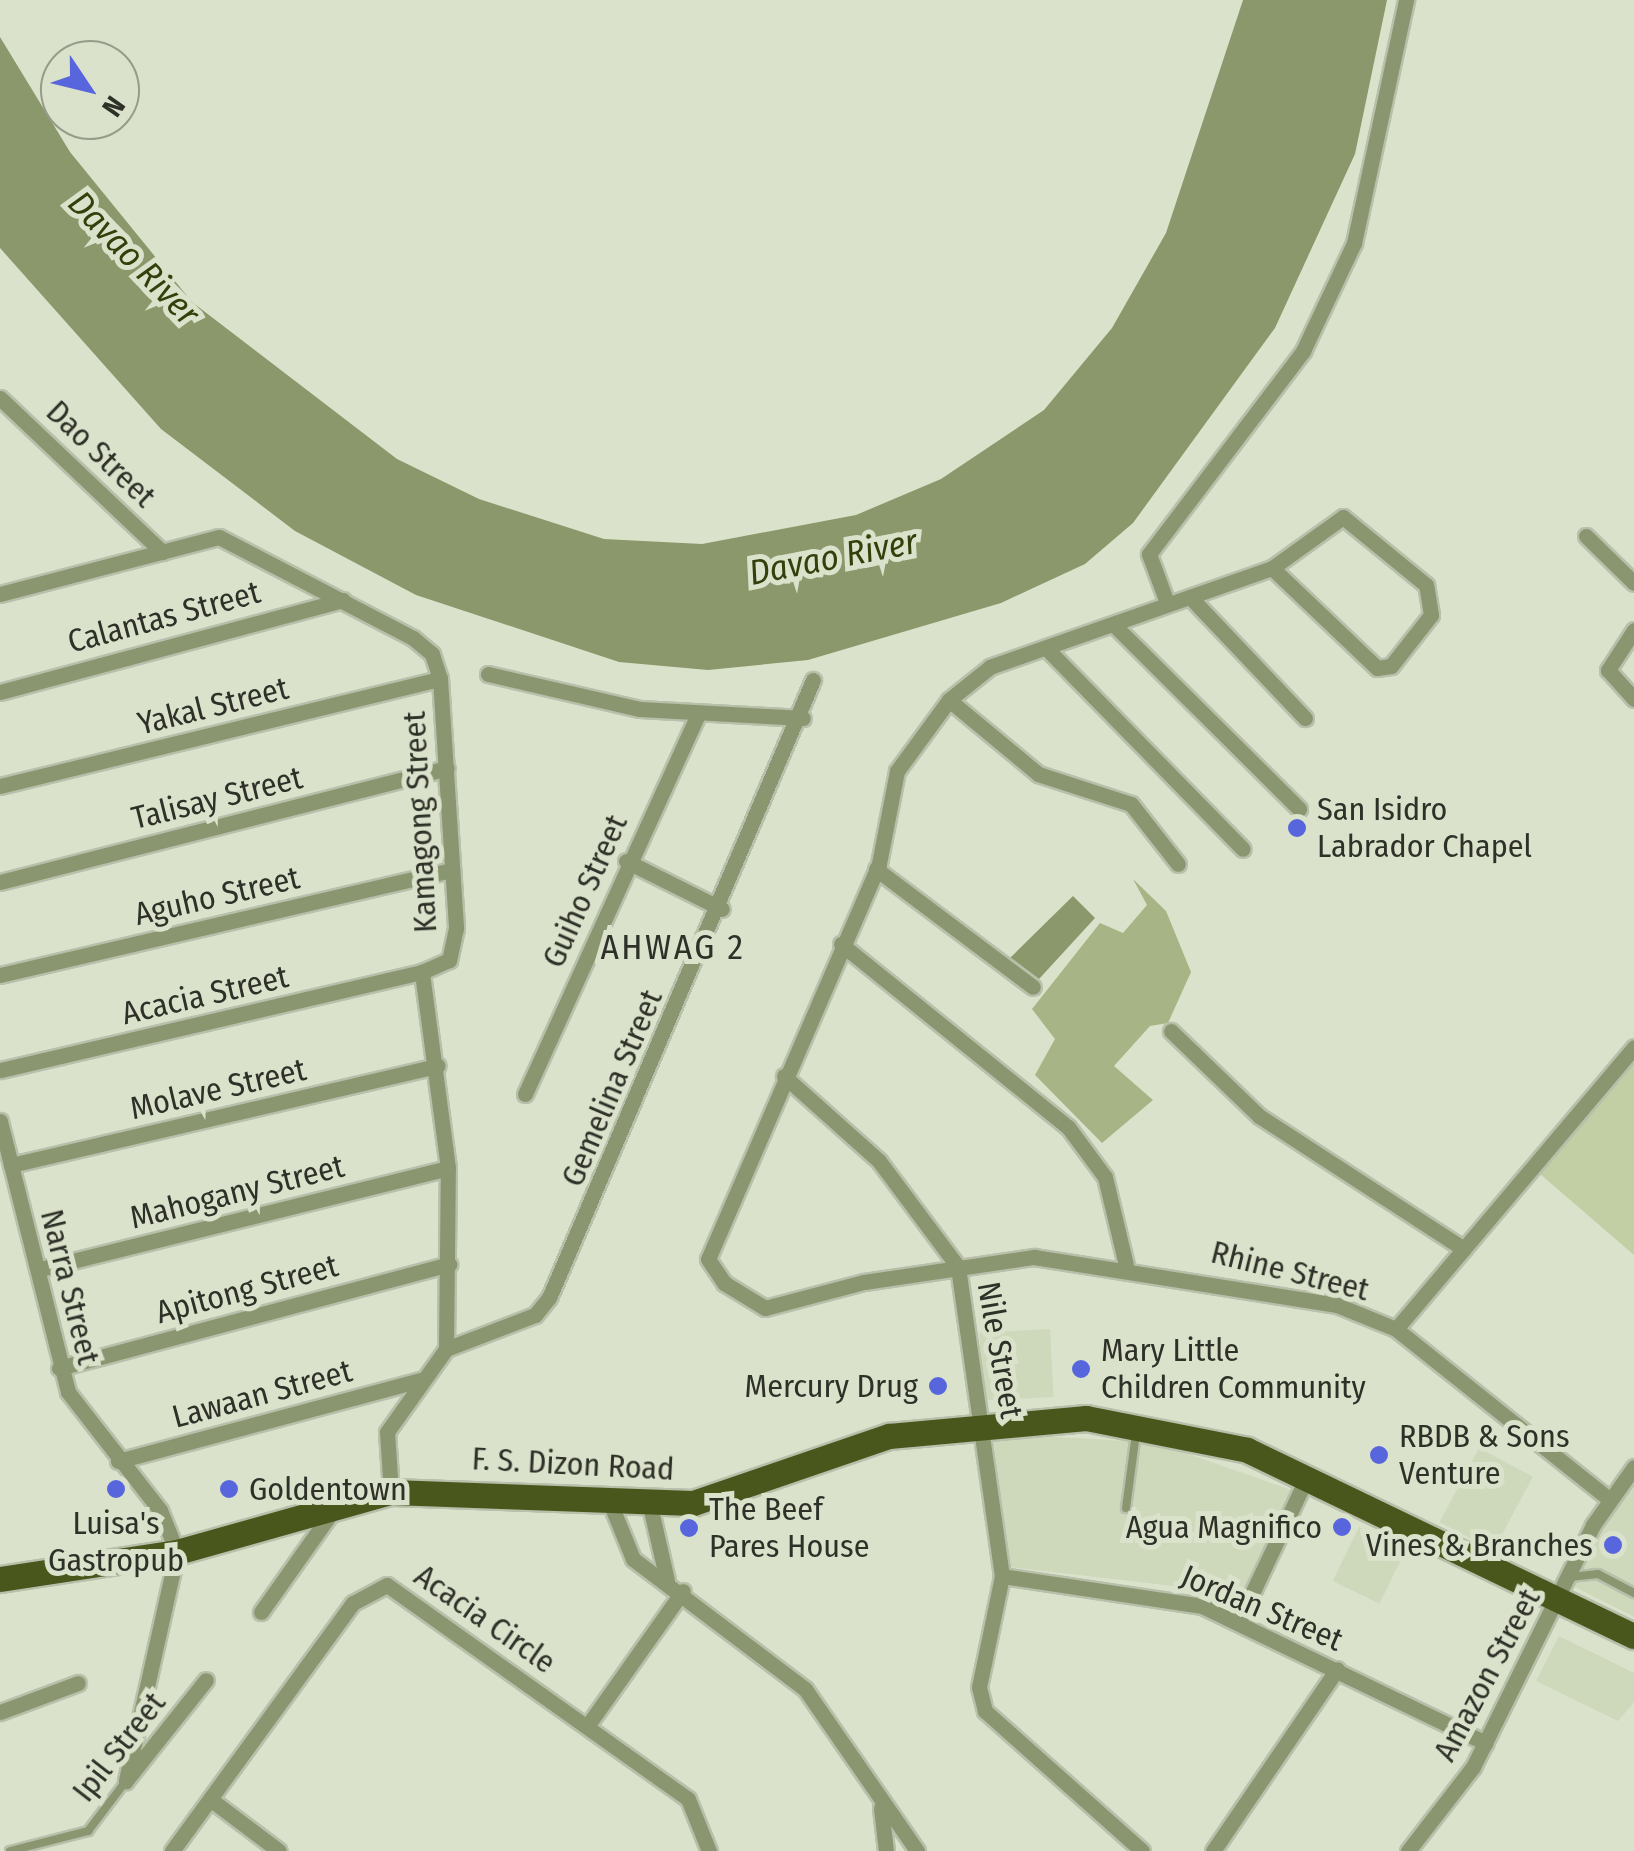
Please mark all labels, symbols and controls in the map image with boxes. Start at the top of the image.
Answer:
north arrow [40,40,140,140]
text: N [95,90,132,123]
water label: Davao River [60,182,208,334]
street label: Dao Street [38,393,164,515]
water label: Davao River [745,520,921,594]
street label: Calantas Street [64,573,264,661]
street label: Yakal Street [134,669,292,743]
street label: Kamagong Street [395,710,445,934]
street label: Talisay Street [128,758,306,838]
place label: San Isidro Labrador Chapel [1317,791,1532,866]
street label: Guiho Street [534,809,636,973]
marker: San Isidro Labrador Chapel [1286,817,1308,839]
street label: Aguho Street [131,858,303,934]
district label: AHWAG 2 [600,926,746,968]
street label: Acacia Street [118,957,292,1033]
street label: Gemelina Street [553,984,671,1192]
street label: Molave Street [126,1050,310,1128]
street label: Mahogany Street [126,1147,348,1237]
street label: Narra Street [32,1206,108,1368]
street label: Rhine Street [1207,1233,1373,1309]
street label: Apitong Street [152,1246,342,1332]
street label: Nile Street [969,1279,1031,1421]
place label: Mary Little Children Community [1101,1332,1366,1407]
street label: Lawaan Street [168,1352,356,1436]
marker: Mary Little Children Community [1070,1358,1092,1380]
place label: Mercury Drug [744,1367,918,1405]
marker: Mercury Drug [927,1375,949,1397]
place label: RBDB & Sons Venture [1399,1418,1570,1493]
street label: F. S. Dizon Road [471,1440,675,1488]
marker: RBDB & Sons Venture [1368,1444,1390,1466]
place label: Goldentown [249,1470,407,1508]
marker: Luisa's Gastropub [105,1478,127,1500]
marker: Goldentown [218,1478,240,1500]
place label: The Beef Pares House [709,1491,869,1566]
place label: Luisa's Gastropub [48,1505,184,1580]
place label: Agua Magnifico [1126,1508,1322,1546]
marker: Agua Magnifico [1331,1516,1353,1538]
marker: The Beef Pares House [678,1517,700,1539]
place label: Vines & Branches [1366,1526,1593,1564]
marker: Vines & Branches [1602,1534,1624,1556]
street label: Acacia Circle [407,1556,563,1682]
street label: Jordan Street [1175,1557,1349,1659]
street label: Amazon Street [1426,1582,1548,1768]
street label: Ipil Street [64,1685,174,1809]

